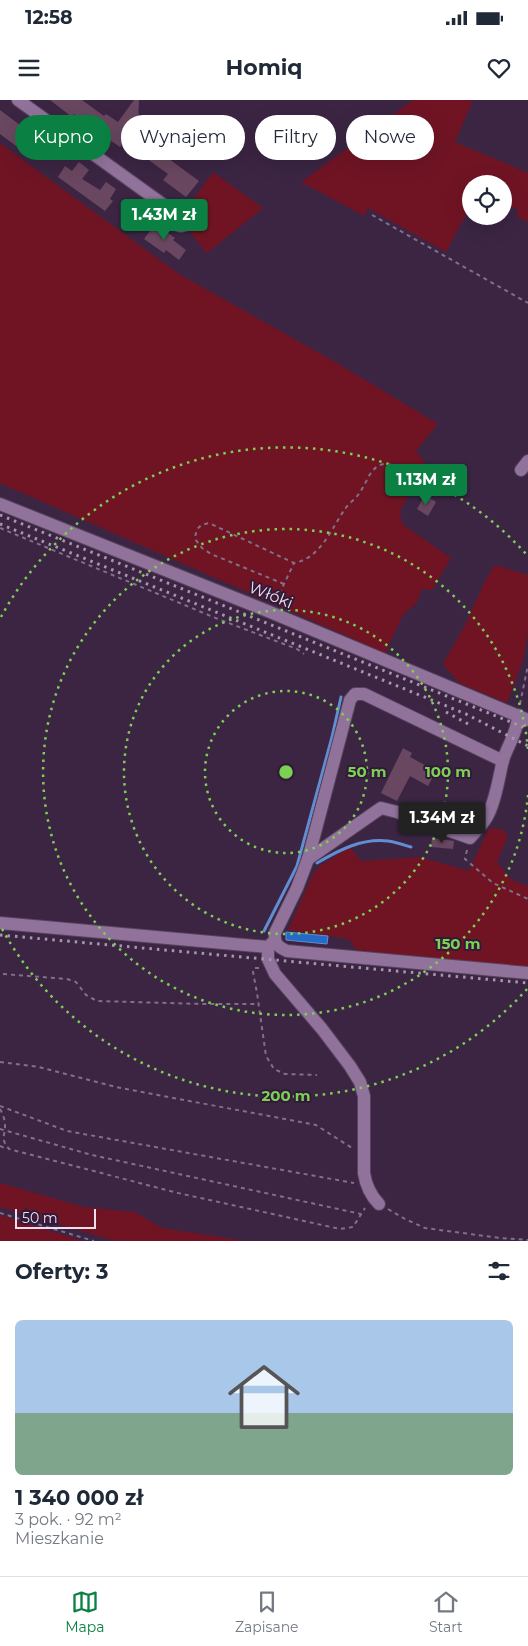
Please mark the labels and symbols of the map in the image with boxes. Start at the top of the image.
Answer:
pin: 1.43M zł [112,198,216,241]
pin: 1.13M zł [374,464,478,506]
street label: Włóki [246,578,296,612]
text: 50 m [347,762,387,781]
text: 100 m [425,762,471,781]
centre of rings [277,763,295,781]
pin: 1.34M zł [390,802,494,844]
text: 150 m [436,934,480,953]
text: 200 m [261,1086,311,1105]
scale bar [15,1206,96,1229]

